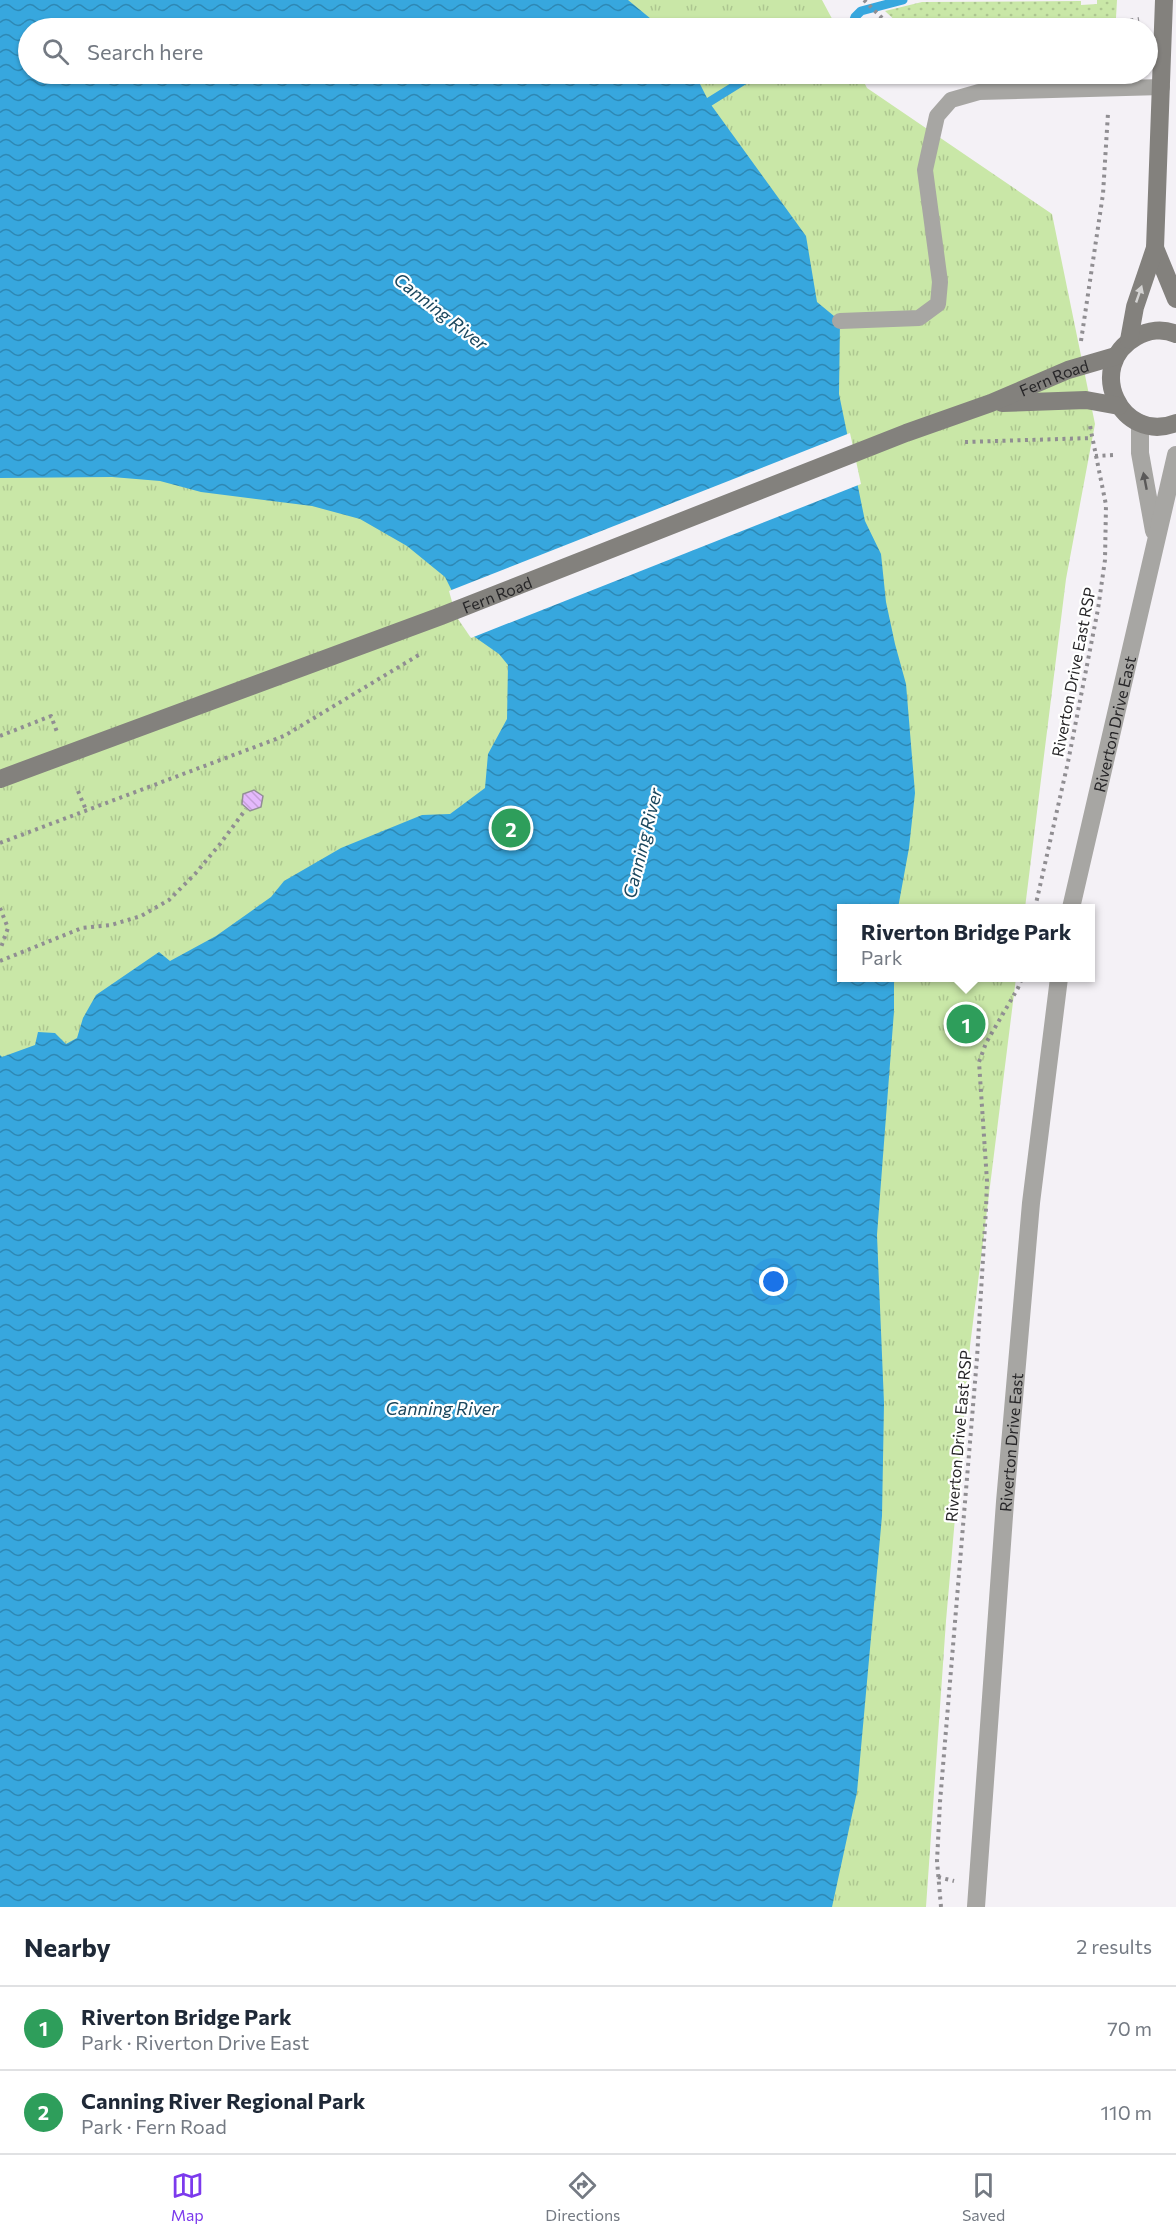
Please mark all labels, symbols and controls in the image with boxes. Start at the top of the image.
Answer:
search box [18,18,1158,84]
icon: search [39,35,72,68]
text: Search here [87,38,203,65]
water label: Canning River [390,268,493,355]
one-way arrow [1135,284,1145,302]
street label: Fern Road [1016,355,1091,399]
one-way arrow [1140,472,1149,491]
street label: Fern Road [459,572,534,616]
street label: Riverton Drive East RSP [1047,586,1099,758]
street label: Riverton Drive East [1089,653,1139,794]
water label: Canning River [618,785,667,900]
pin: 2 [492,806,530,850]
popup [837,904,1095,982]
text: Riverton Bridge Park [861,918,1071,945]
text: Park [861,945,903,969]
pin: 1 [946,1002,986,1046]
your location [759,1267,788,1296]
street label: Riverton Drive East RSP [941,1349,975,1523]
street label: Riverton Drive East [995,1372,1026,1512]
water label: Canning River [386,1397,499,1419]
text: Nearby [24,1931,111,1962]
text: 2 results [1076,1934,1152,1958]
text: Riverton Bridge Park [81,2003,292,2030]
text: 1 [39,2016,48,2040]
text: 70 m [1107,2016,1152,2040]
text: Park · Riverton Drive East [81,2030,309,2054]
text: Canning River Regional Park [81,2087,365,2114]
text: 2 [38,2100,49,2124]
text: 110 m [1101,2100,1152,2124]
text: Park · Fern Road [81,2114,227,2138]
tab: Map [171,2169,204,2224]
tab: Directions [545,2169,620,2224]
tab: Saved [962,2169,1005,2224]

